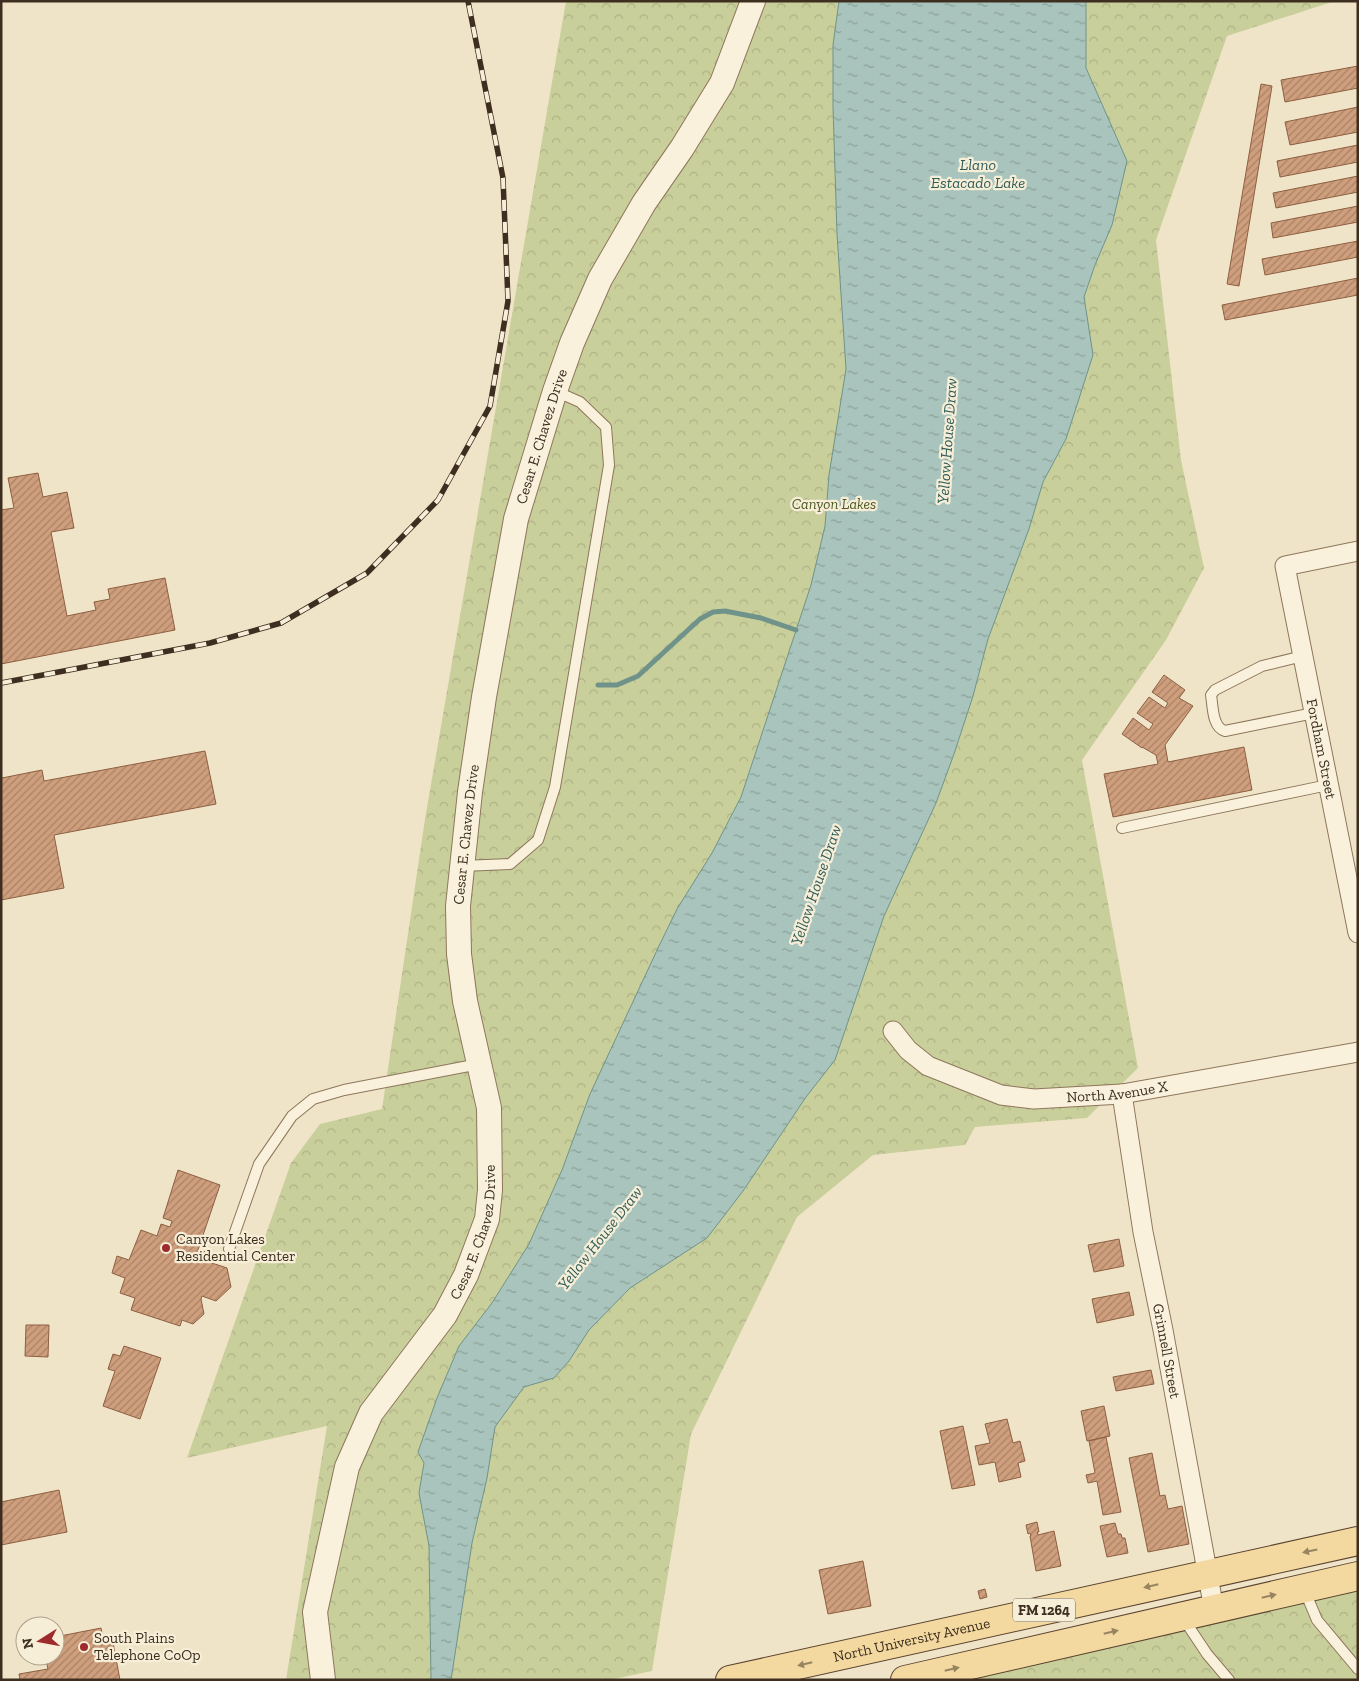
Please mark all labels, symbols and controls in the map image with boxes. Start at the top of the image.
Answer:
water label: Llano Estacado Lake [931,155,1025,192]
street label: Cesar E. Chavez Drive [512,366,571,506]
water label: Yellow House Draw [933,378,961,504]
park label: Canyon Lakes [792,495,876,513]
street label: Fordham Street [1303,697,1340,801]
street label: Cesar E. Chavez Drive [449,763,483,905]
water label: Yellow House Draw [787,822,845,948]
street label: North Avenue X [1066,1077,1170,1106]
street label: Cesar E. Chavez Drive [446,1165,499,1303]
water label: Yellow House Draw [554,1183,646,1293]
place label: Canyon Lakes Residential Center [176,1230,295,1265]
marker: Canyon Lakes Residential Center [160,1242,172,1254]
street label: Grinnell Street [1149,1302,1184,1400]
one-way arrow [1303,1547,1318,1555]
one-way arrow [1144,1582,1159,1590]
one-way arrow [1262,1592,1277,1600]
road number: FM 1264 [1013,1598,1075,1622]
street label: North University Avenue [832,1614,992,1666]
north arrow [15,1616,65,1666]
one-way arrow [1103,1628,1118,1636]
place label: South Plains Telephone CoOp [94,1629,200,1664]
text: N [18,1636,37,1650]
marker: South Plains Telephone CoOp [78,1641,90,1653]
one-way arrow [797,1660,813,1668]
one-way arrow [945,1665,960,1673]

